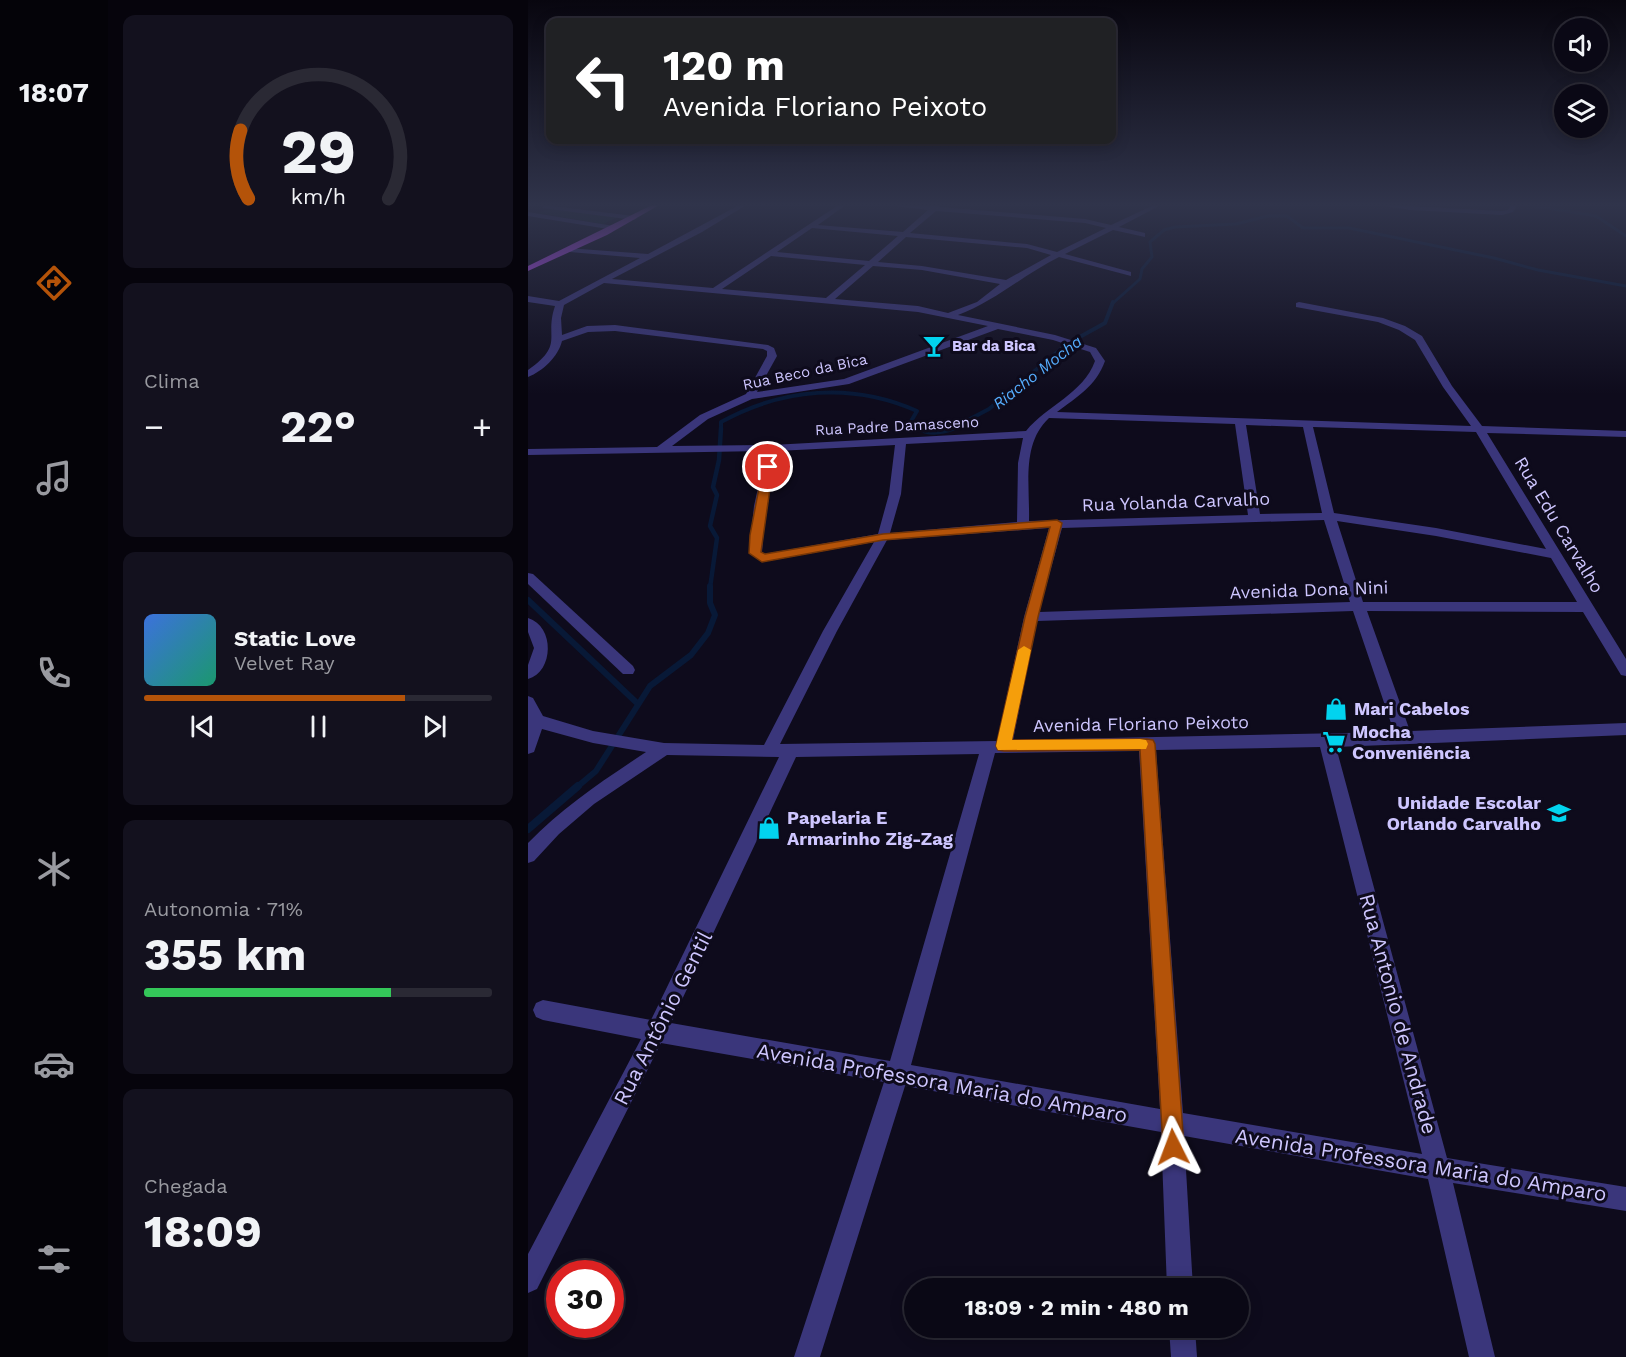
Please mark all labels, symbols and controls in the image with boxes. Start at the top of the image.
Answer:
map controls [1554,18,1608,138]
button: sound [1554,18,1608,72]
text: 120 m [663,41,785,90]
icon: left [564,42,642,120]
text: 18:07 [19,77,89,109]
button: layers [1554,84,1608,138]
text: Avenida Floriano Peixoto [663,91,987,123]
text: 29 [280,115,356,188]
text: km/h [290,184,346,209]
icon: directions [33,262,75,304]
water label: Riacho Mocha [989,332,1086,413]
bar icon: Bar da Bica [921,333,947,359]
place label: Bar da Bica [952,337,1036,355]
street label: Rua Beco da Bica [741,350,869,394]
text: Clima [144,369,200,393]
text: 22° [280,400,356,453]
text: − [144,407,164,446]
text: + [472,407,492,446]
street label: Rua Padre Damasceno [814,413,980,439]
pin [742,441,793,492]
icon: arrive [751,450,784,483]
street label: Rua Edu Carvalho [1510,453,1608,597]
icon: music [33,457,75,499]
street label: Rua Yolanda Carvalho [1081,488,1271,515]
street label: Avenida Dona Nini [1229,576,1389,603]
text: Static Love [234,626,356,651]
text: Velvet Ray [234,651,335,675]
icon: phone [33,652,75,694]
shop icon: Mari Cabelos [1323,696,1349,722]
place label: Mari Cabelos [1354,698,1470,719]
icon: previous [186,710,219,743]
icon: pause [302,710,335,743]
icon: next [418,710,451,743]
street label: Avenida Floriano Peixoto [1033,711,1249,736]
place label: Mocha Conveniência [1352,721,1471,763]
supermarket icon: Mocha Conveniência [1321,729,1347,755]
place label: Unidade Escolar Orlando Carvalho [1387,792,1541,834]
school or university icon: Unidade Escolar Orlando Carvalho [1546,800,1572,826]
place label: Papelaria E Armarinho Zig-Zag [787,807,954,849]
shop icon: Papelaria E Armarinho Zig-Zag [756,815,782,841]
icon: climate [33,848,75,890]
street label: Rua Antonio de Andrade [1354,891,1443,1137]
text: Autonomia · 71% [144,897,303,921]
street label: Rua Antônio Gentil [608,926,718,1109]
text: 355 km [144,928,306,981]
street label: Avenida Professora Maria do Amparo [755,1038,1129,1127]
icon: car [33,1043,75,1085]
position arrow [1141,1115,1205,1179]
street label: Avenida Professora Maria do Amparo [1233,1123,1609,1206]
text: Chegada [144,1174,227,1198]
text: 18:09 [144,1205,262,1258]
icon: filters [33,1238,75,1280]
speed limit sign: 30 [546,1260,624,1338]
text: 18:09 · 2 min · 480 m [964,1295,1189,1320]

